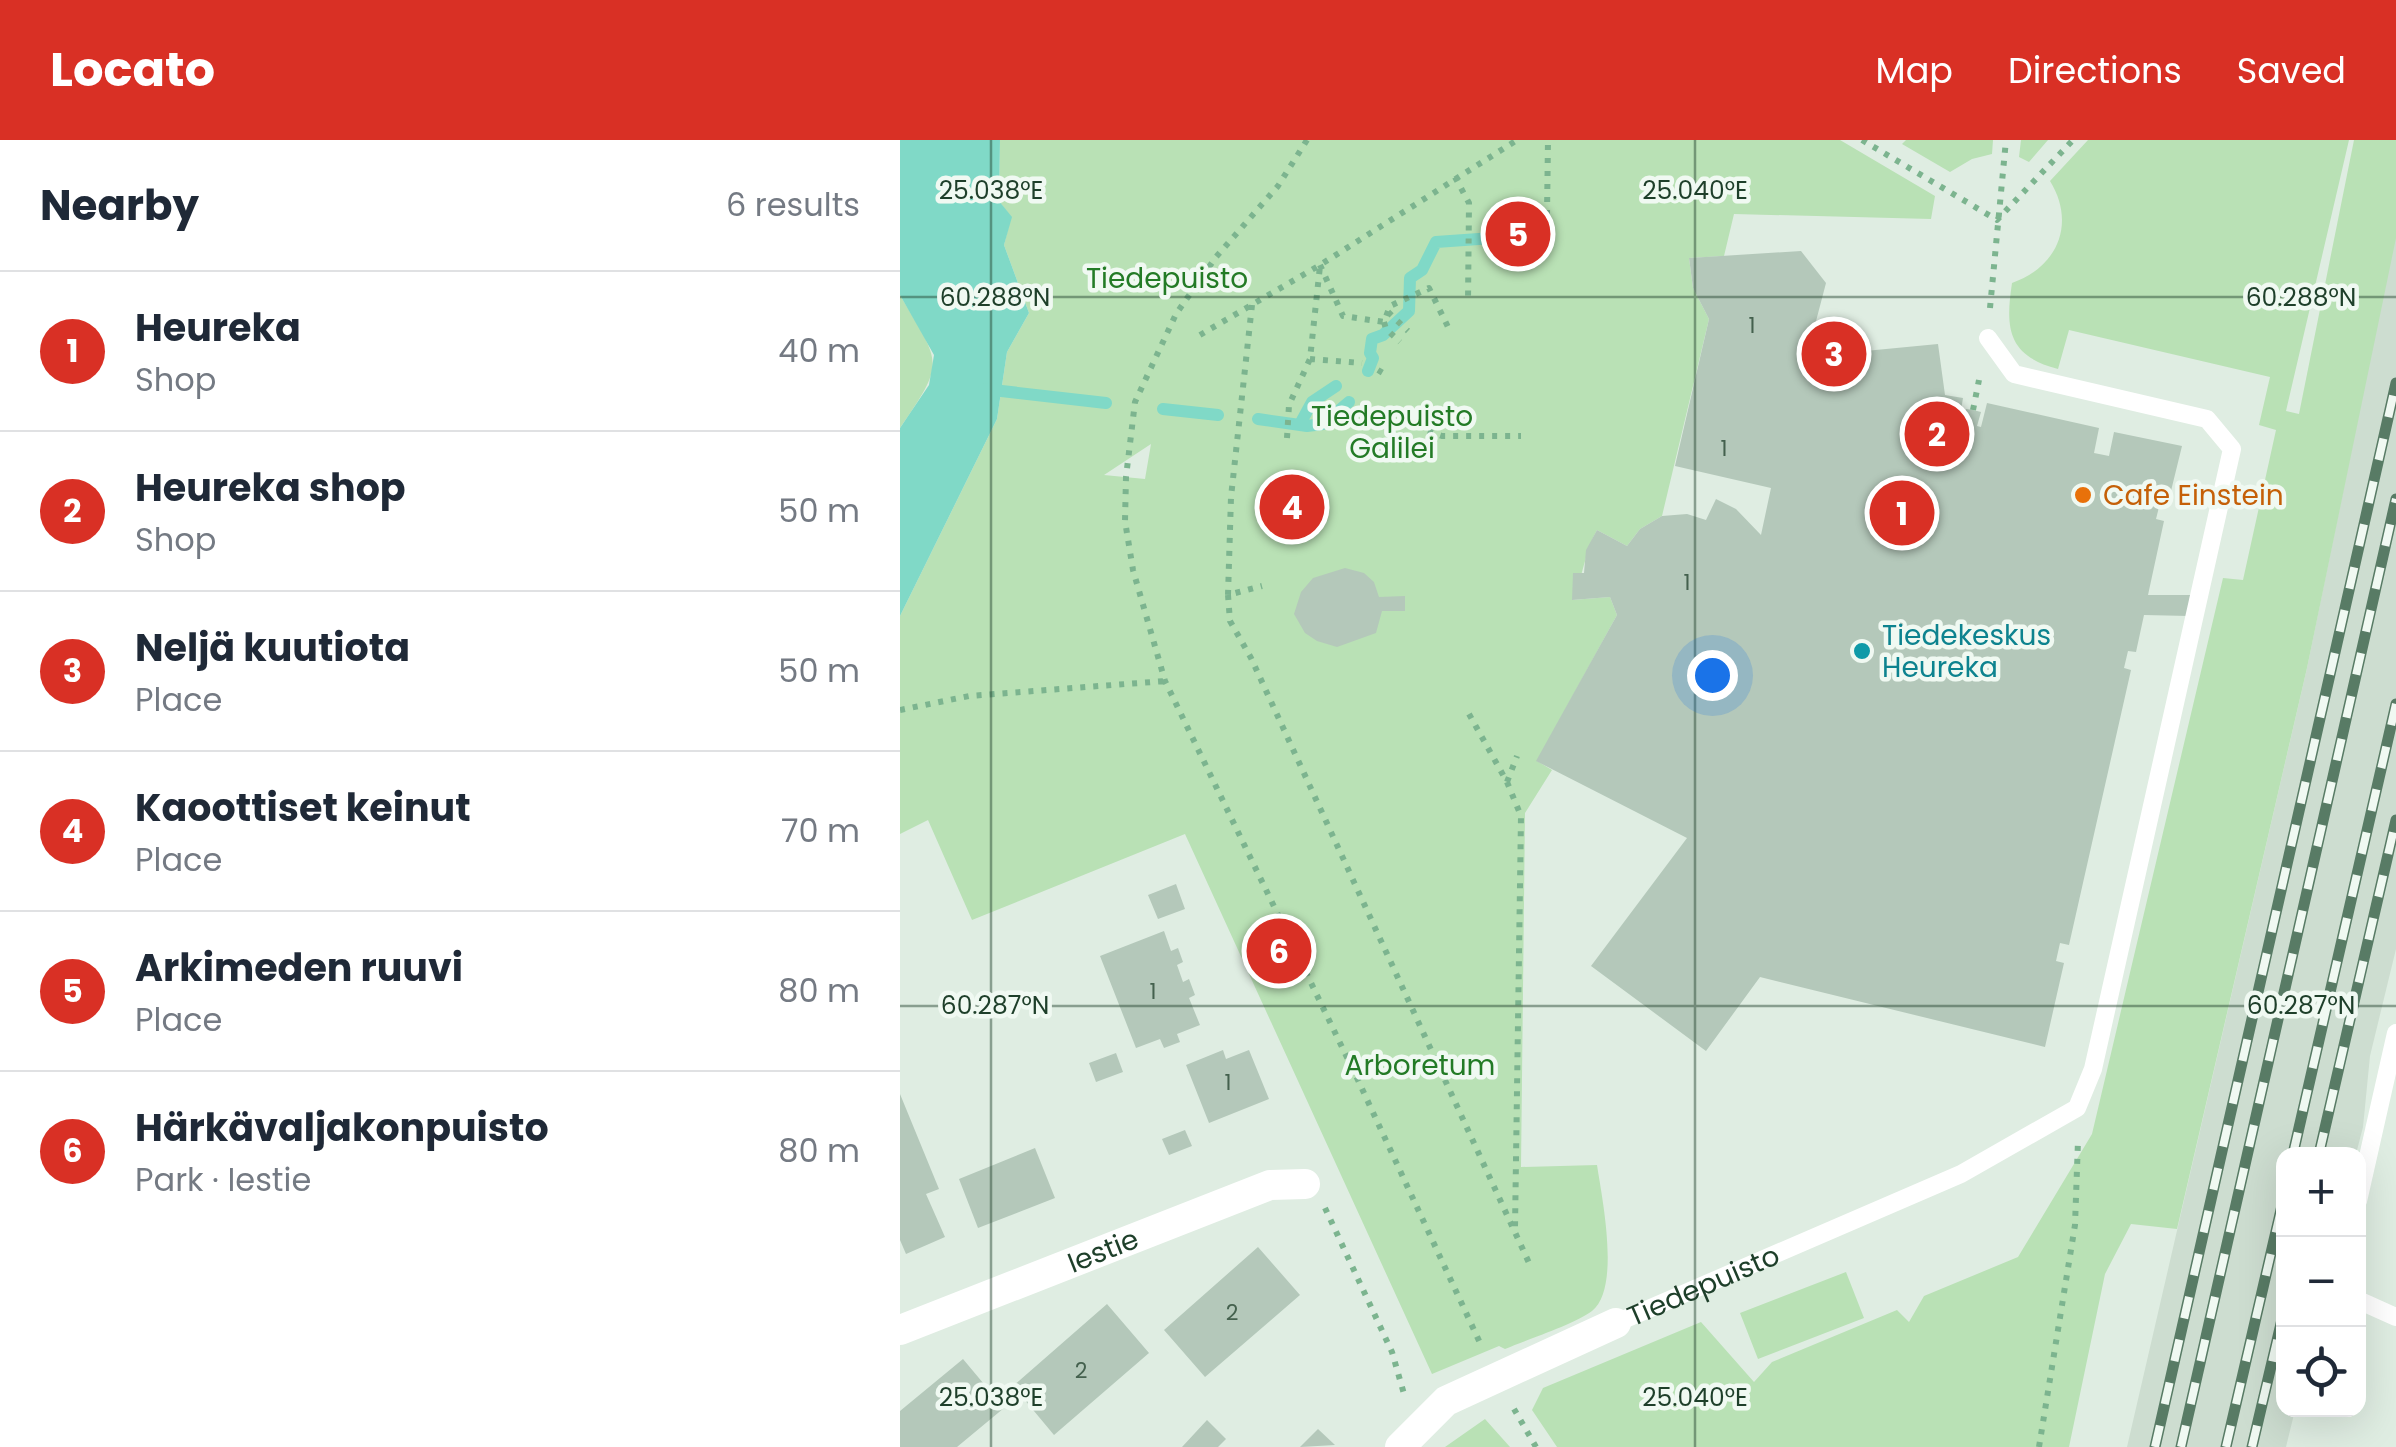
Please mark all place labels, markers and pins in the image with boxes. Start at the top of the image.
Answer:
pin: 5 [1486,196,1550,272]
pin: 3 [1802,316,1866,392]
pin: 2 [1904,396,1970,472]
pin: 4 [1260,470,1324,544]
pin: 1 [1870,476,1934,550]
place label: Cafe Einstein [2103,476,2284,515]
marker: Cafe Einstein [2072,484,2094,506]
place label: Tiedekeskus Heureka [1882,616,2051,687]
marker: Tiedekeskus Heureka [1851,640,1873,662]
pin: 6 [1246,914,1312,988]

